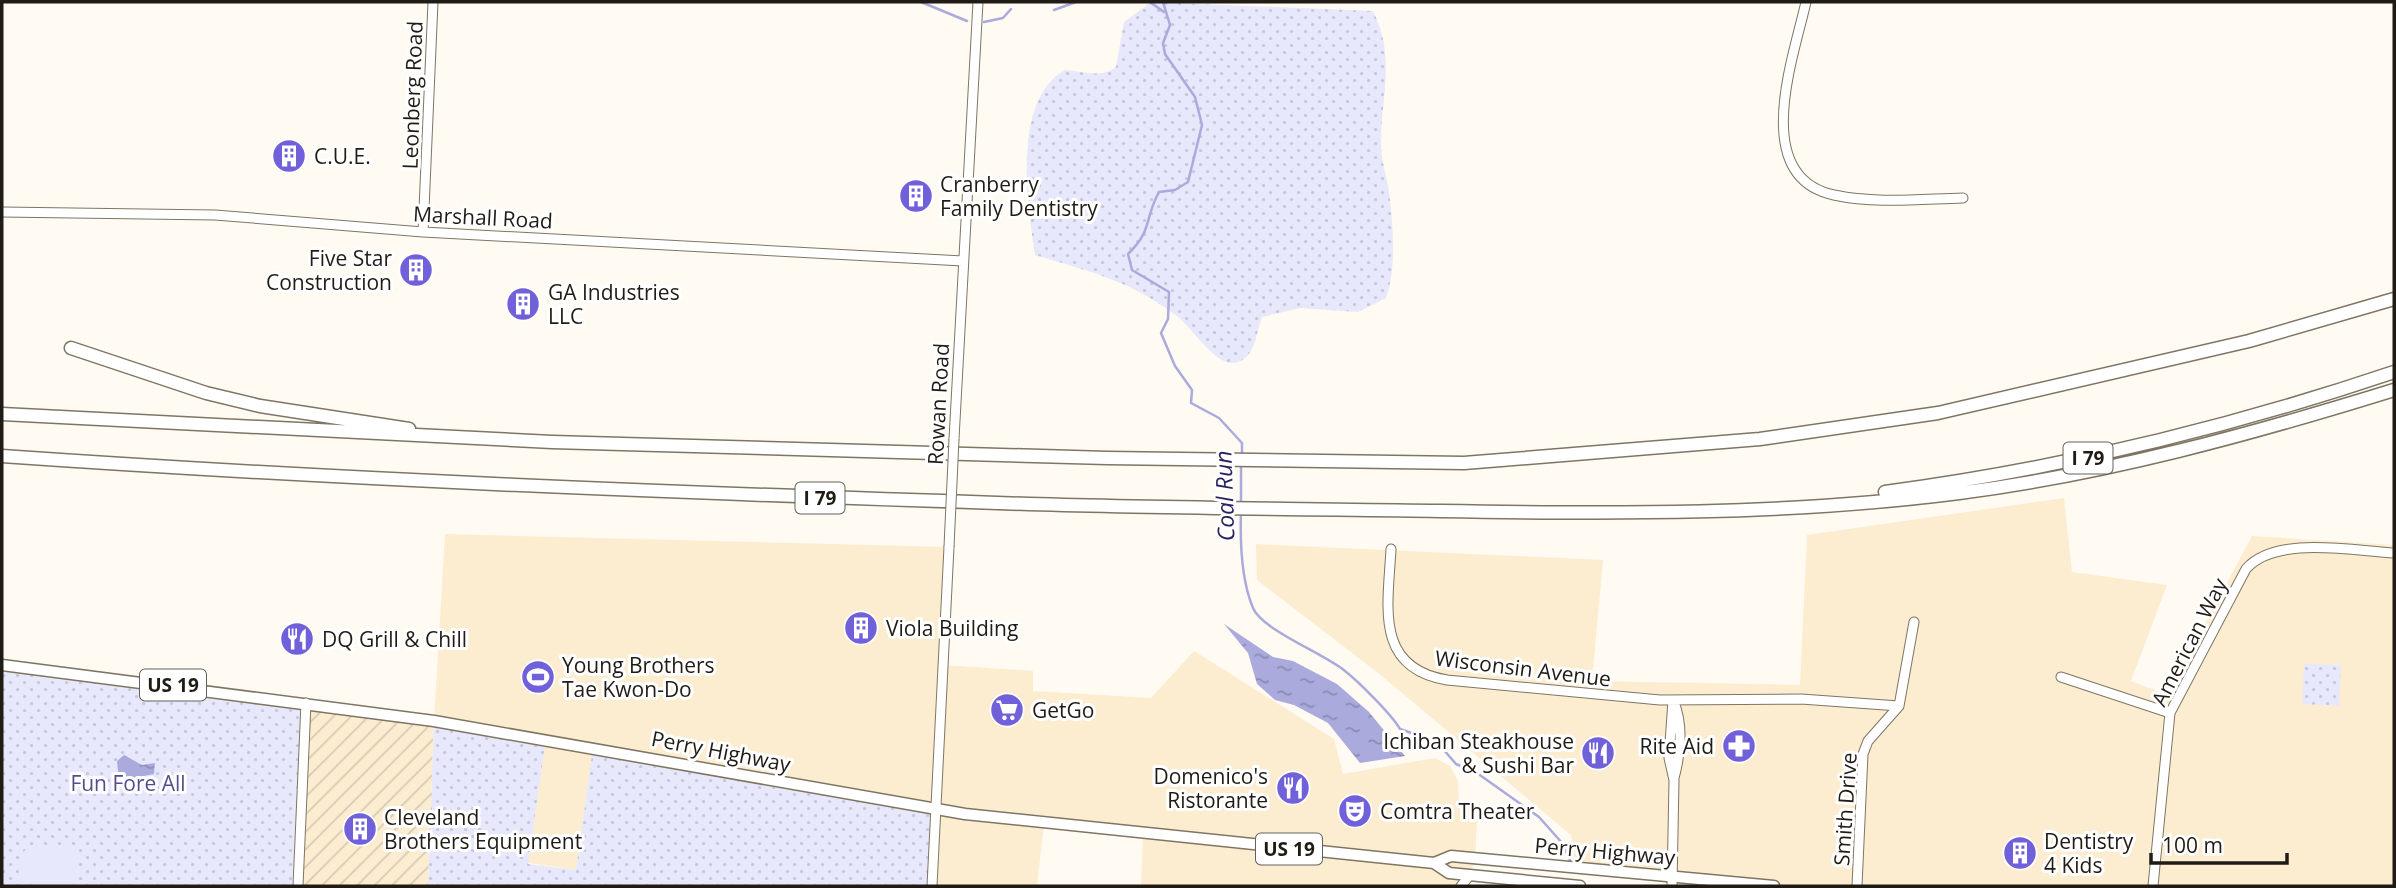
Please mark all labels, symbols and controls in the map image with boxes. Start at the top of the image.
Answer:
street label: Leonberg Road [395,20,429,170]
building icon: C.U.E. [270,137,308,175]
place label: C.U.E. [314,142,371,170]
place label: Cranberry Family Dentistry [940,170,1098,222]
building icon: Cranberry Family Dentistry [897,177,935,215]
street label: Marshall Road [412,199,554,235]
place label: Five Star Construction [266,244,392,296]
building icon: Five Star Construction [397,251,435,289]
place label: GA Industries LLC [548,278,680,330]
building icon: GA Industries LLC [504,285,542,323]
street label: Rowan Road [921,342,955,466]
road number: I 79 [2064,442,2112,474]
water label: Coal Run [1206,450,1242,542]
road number: I 79 [796,482,844,513]
street label: American Way [2145,573,2233,711]
building icon: Viola Building [842,609,880,647]
place label: Viola Building [886,614,1018,642]
restaurant icon: DQ Grill & Chill [278,620,316,658]
place label: DQ Grill & Chill [322,625,467,653]
street label: Wisconsin Avenue [1433,643,1613,693]
place label: Young Brothers Tae Kwon-Do [562,651,715,703]
sports icon: Young Brothers Tae Kwon-Do [519,658,557,696]
road number: US 19 [140,670,206,700]
supermarket icon: GetGo [988,691,1026,729]
place label: GetGo [1032,696,1094,724]
street label: Perry Highway [649,724,793,778]
place label: Ichiban Steakhouse & Sushi Bar [1383,727,1574,779]
pharmacy icon: Rite Aid [1720,727,1758,765]
place label: Rite Aid [1640,732,1714,760]
restaurant icon: Ichiban Steakhouse & Sushi Bar [1579,734,1617,772]
street label: Smith Drive [1827,751,1863,867]
place label: Domenico's Ristorante [1153,762,1268,814]
park label: Fun Fore All [70,769,186,797]
restaurant icon: Domenico's Ristorante [1274,769,1312,807]
theatre icon: Comtra Theater [1336,792,1374,830]
place label: Comtra Theater [1380,797,1535,825]
place label: Cleveland Brothers Equipment [384,803,582,855]
building icon: Cleveland Brothers Equipment [341,810,379,848]
scale bar [2151,822,2288,866]
place label: Dentistry 4 Kids [2044,827,2134,879]
street label: Perry Highway [1534,831,1677,871]
text: 100 m [2162,831,2223,859]
road number: US 19 [1256,834,1322,864]
building icon: Dentistry 4 Kids [2001,834,2039,872]

